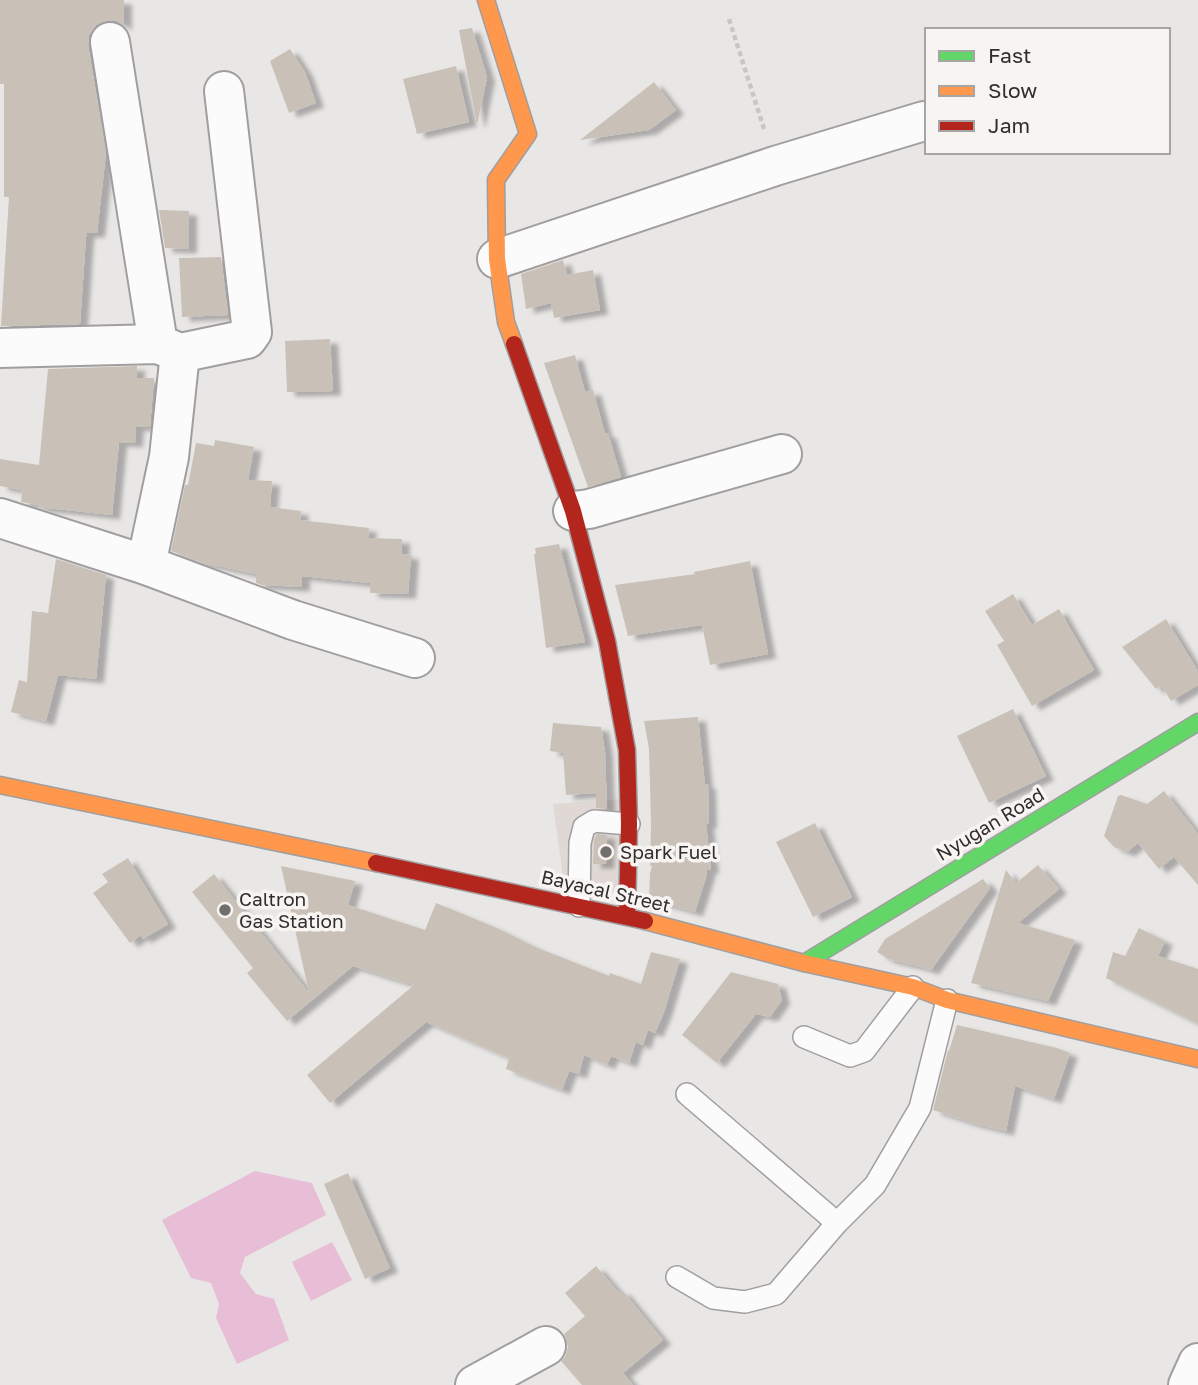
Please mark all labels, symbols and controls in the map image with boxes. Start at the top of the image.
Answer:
legend [925,28,1170,154]
text: Fast [988,42,1031,68]
text: Slow [988,77,1037,103]
text: Jam [988,112,1030,138]
street label: Nyugan Road [932,782,1048,865]
place label: Spark Fuel [620,840,717,863]
marker: Spark Fuel [598,844,614,860]
street label: Bayacal Street [539,864,673,917]
place label: Caltron Gas Station [239,887,344,932]
marker: Caltron Gas Station [217,902,233,918]

